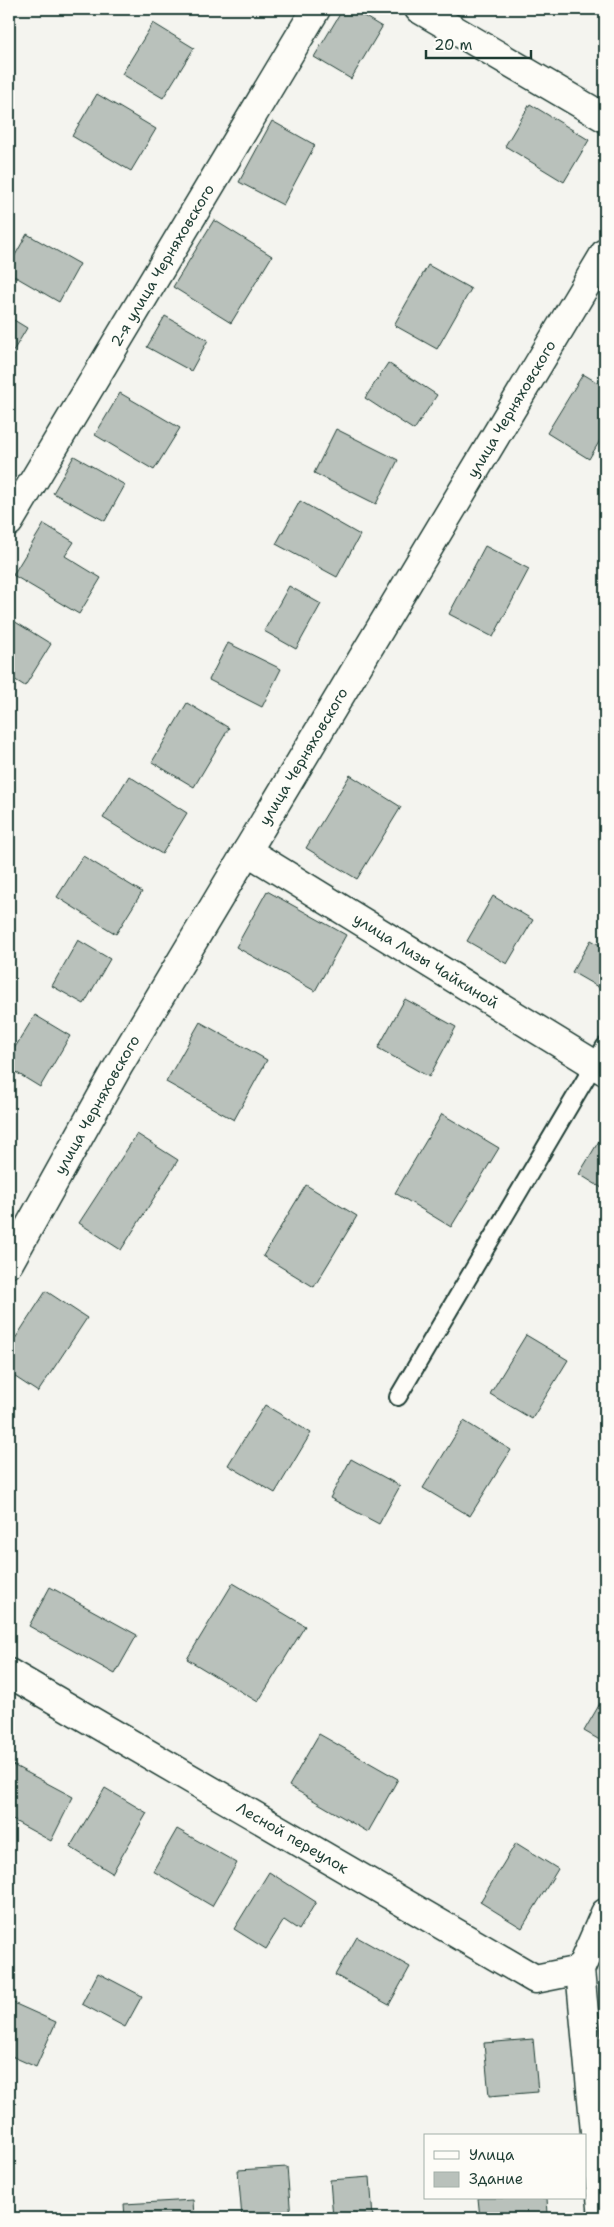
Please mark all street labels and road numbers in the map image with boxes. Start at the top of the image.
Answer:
street label: 2-я улица Черняховского [106,180,219,350]
street label: улица Черняховского [463,336,561,482]
street label: улица Черняховского [255,684,353,829]
street label: улица Лизы Чайкиной [350,909,502,1013]
street label: улица Черняховского [50,1032,145,1178]
street label: Лесной переулок [233,1798,352,1878]

